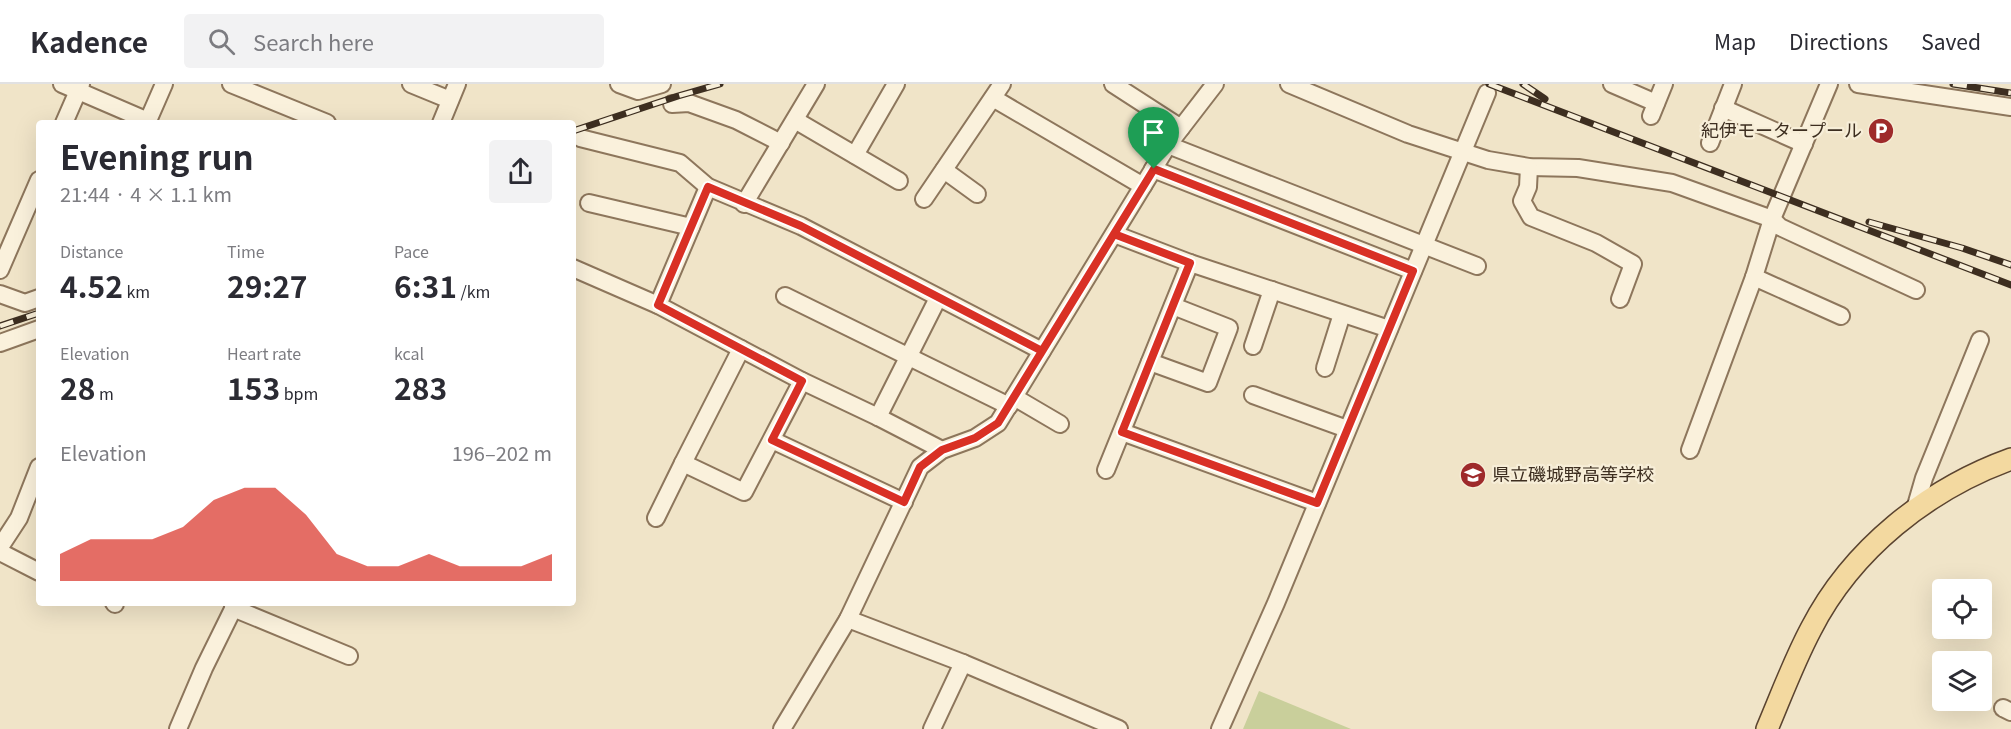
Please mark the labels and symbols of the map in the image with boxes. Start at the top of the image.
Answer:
pin [1128,107,1179,169]
place label: 紀伊モータープール [1701,116,1862,142]
parking icon: 紀伊モータープール [1866,116,1896,146]
school or university icon: 県立磯城野高等学校 [1458,460,1488,490]
place label: 県立磯城野高等学校 [1492,460,1654,486]

